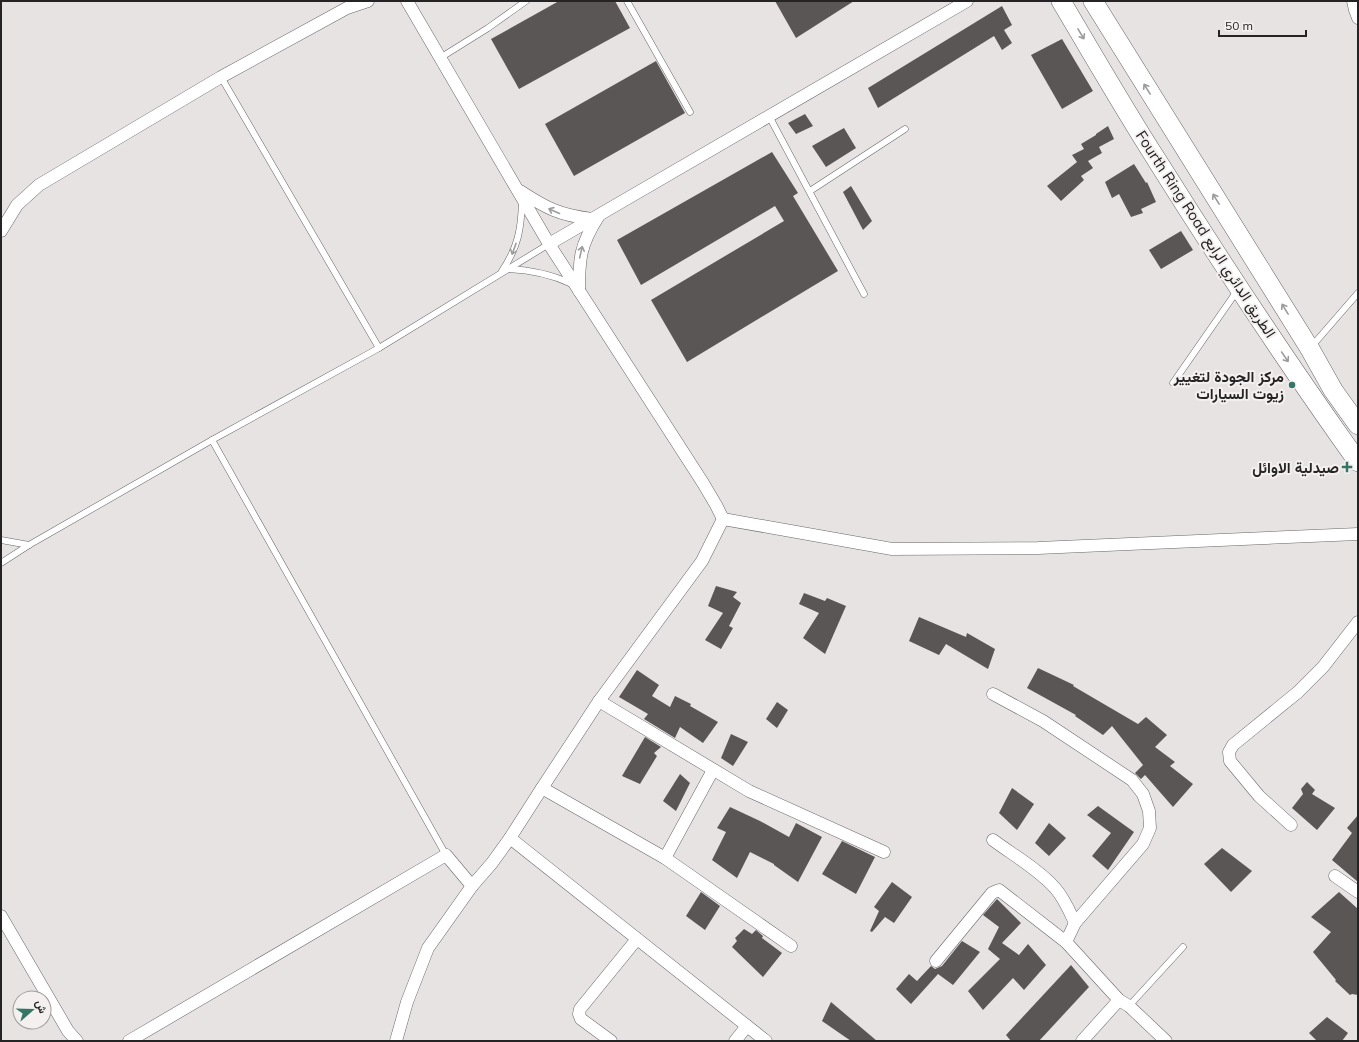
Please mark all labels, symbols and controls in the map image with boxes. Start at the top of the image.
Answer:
scale bar [1219,12,1306,38]
text: 50 m [1225,18,1253,33]
one-way arrow [1078,28,1086,40]
one-way arrow [1143,83,1152,94]
street label: Fourth Ring Road الطريق الدائري الرابع [1128,127,1280,343]
one-way arrow [1212,194,1220,205]
one-way arrow [548,206,560,214]
one-way arrow [510,242,517,255]
one-way arrow [578,246,586,259]
one-way arrow [1280,303,1288,315]
one-way arrow [1281,351,1289,362]
place label: مركز الجودة لتغيير زيوت السيارات [1173,367,1284,403]
marker: مركز الجودة لتغيير زيوت السيارات [1287,380,1297,390]
place label: صيدلية الاوائل [1252,458,1339,477]
marker: صيدلية الاوائل [1342,462,1352,472]
north arrow [12,990,52,1030]
text: ش [33,998,50,1015]

